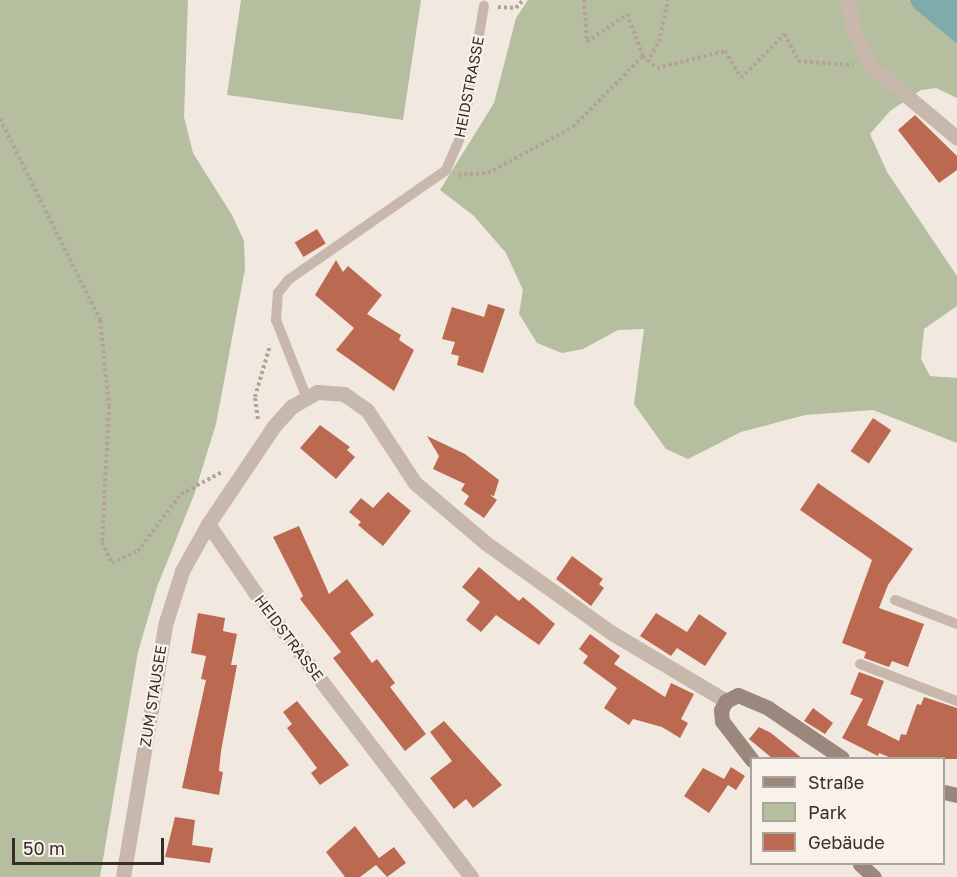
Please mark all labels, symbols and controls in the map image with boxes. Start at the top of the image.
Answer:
street label: HEIDSTRASSE [450,35,488,139]
street label: HEIDSTRASSE [251,591,327,685]
street label: ZUM STAUSEE [136,644,170,748]
legend [750,757,945,865]
text: Straße [808,771,864,793]
text: Park [808,801,847,823]
scale bar [15,826,166,864]
text: Gebäude [808,831,885,853]
text: 50 m [23,837,65,859]

